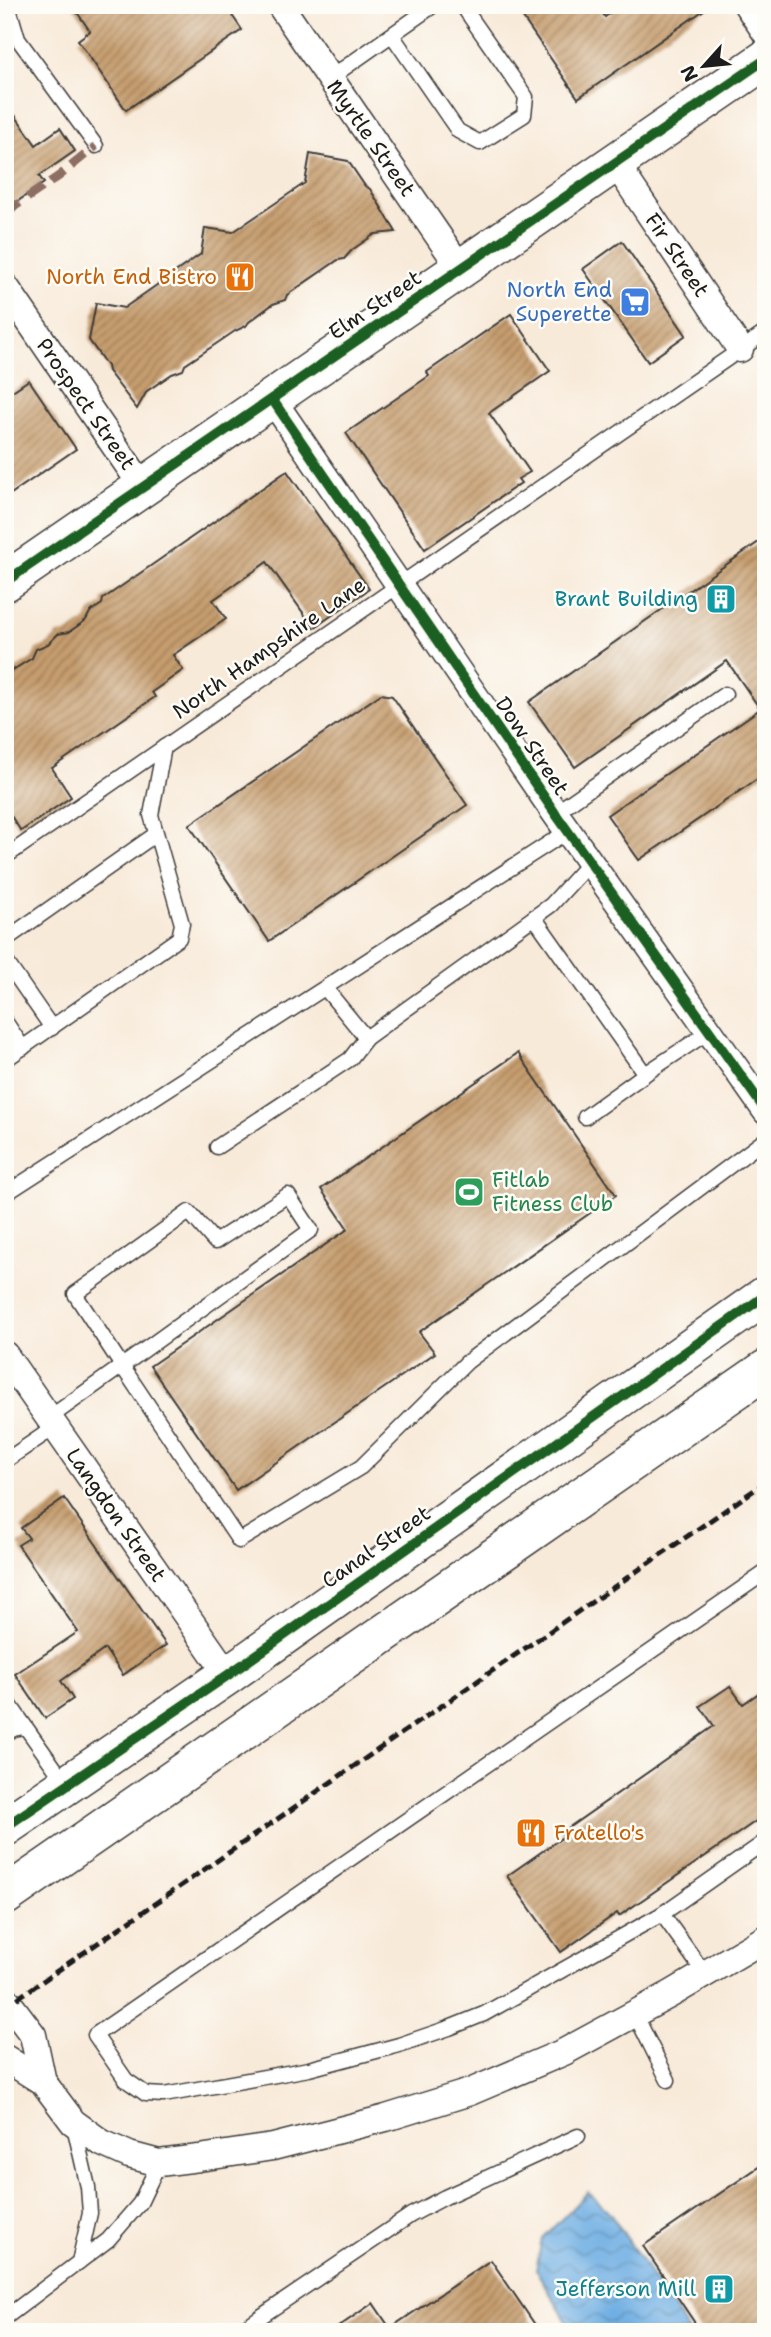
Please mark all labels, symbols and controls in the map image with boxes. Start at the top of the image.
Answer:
north arrow [670,32,740,102]
text: N [675,61,704,86]
street label: Myrtle Street [320,74,422,202]
street label: Fir Street [639,207,715,303]
restaurant icon: North End Bistro [223,260,257,294]
place label: North End Bistro [46,263,217,291]
street label: Elm Street [323,264,427,346]
place label: North End Superette [507,276,612,328]
supermarket icon: North End Superette [618,285,652,319]
street label: Prospect Street [30,333,142,475]
street label: North Hampshire Lane [167,571,371,725]
building icon: Brant Building [704,582,738,616]
place label: Brant Building [555,585,698,613]
street label: Dow Street [489,691,575,801]
place label: Fitlab Fitness Club [492,1166,613,1218]
sports icon: Fitlab Fitness Club [452,1175,486,1209]
street label: Langdon Street [59,1443,173,1587]
street label: Canal Street [316,1499,436,1595]
restaurant icon: Fratello's [514,1816,548,1850]
place label: Fratello's [554,1819,645,1847]
building icon: Jefferson Mill [702,2272,736,2306]
place label: Jefferson Mill [555,2275,697,2303]

